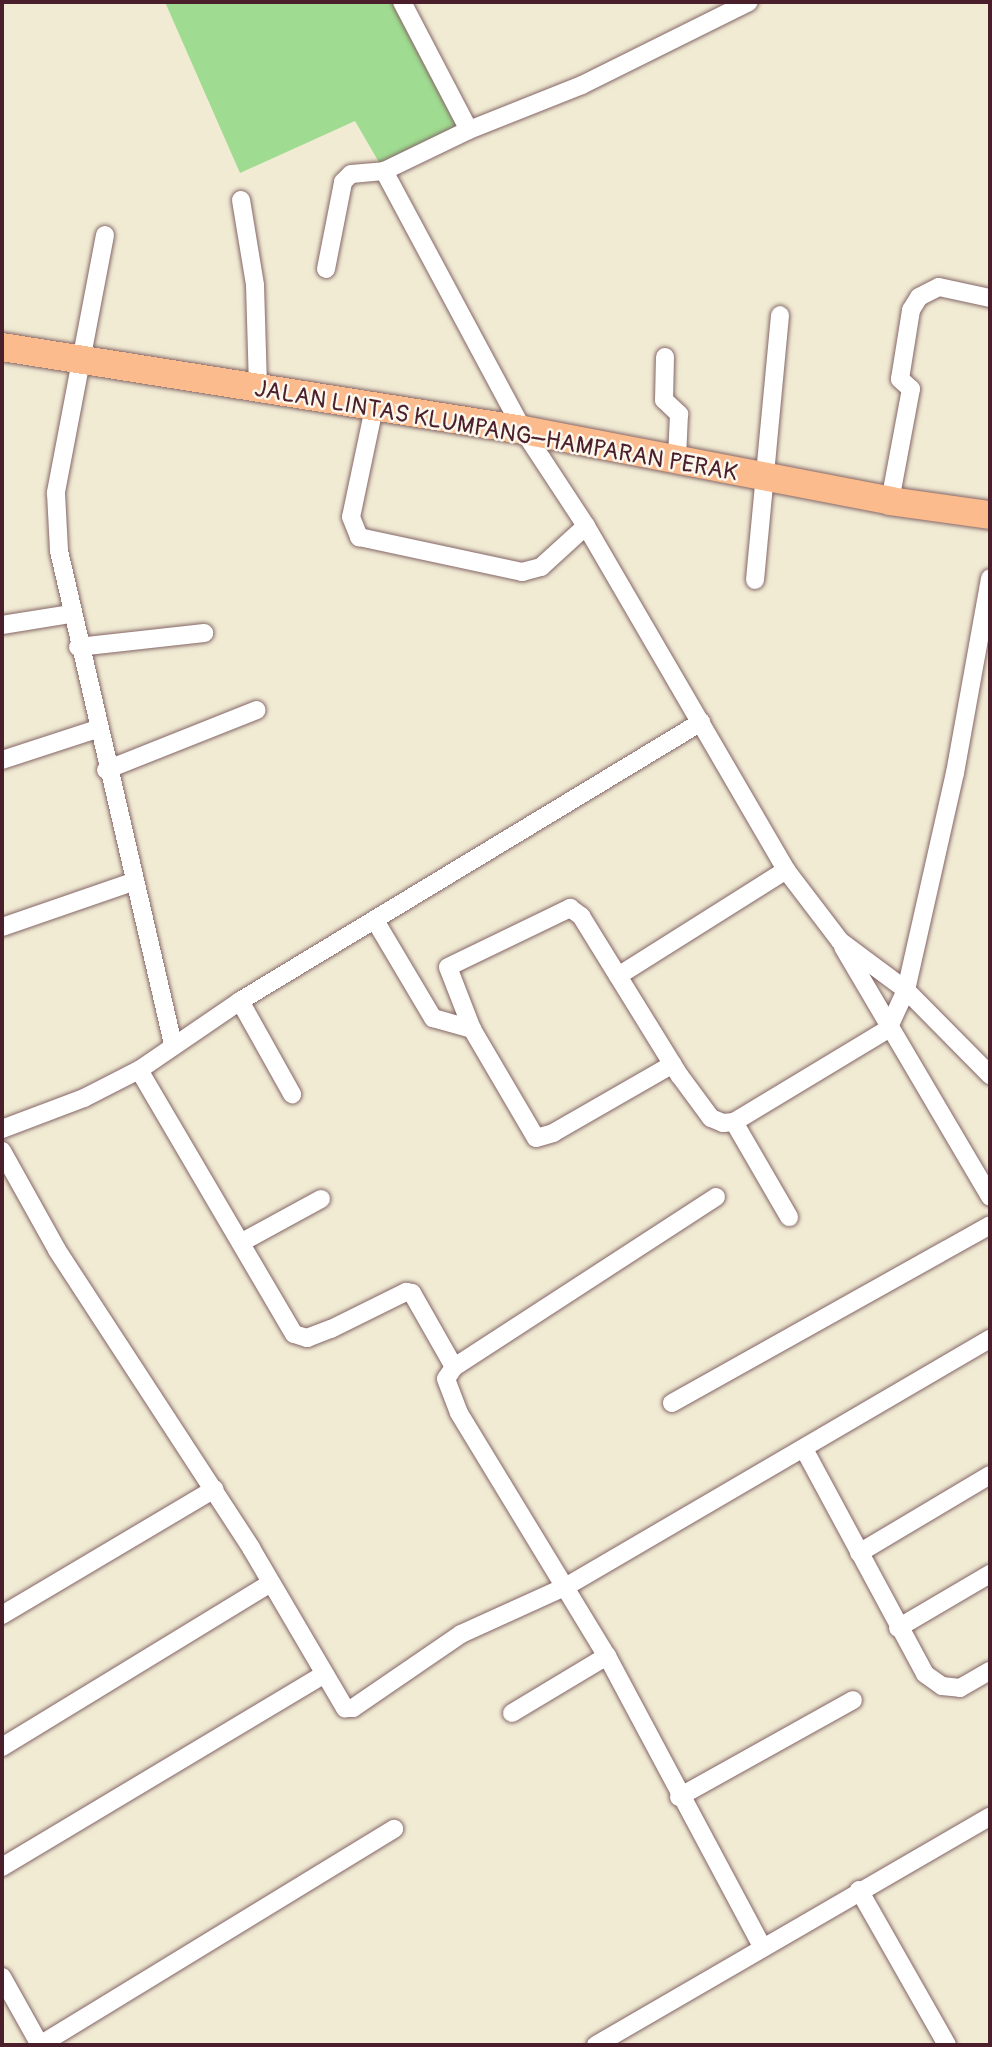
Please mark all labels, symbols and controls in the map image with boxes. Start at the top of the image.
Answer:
street label: JALAN LINTAS KLUMPANG–HAMPARAN PERAK [252,374,740,488]

